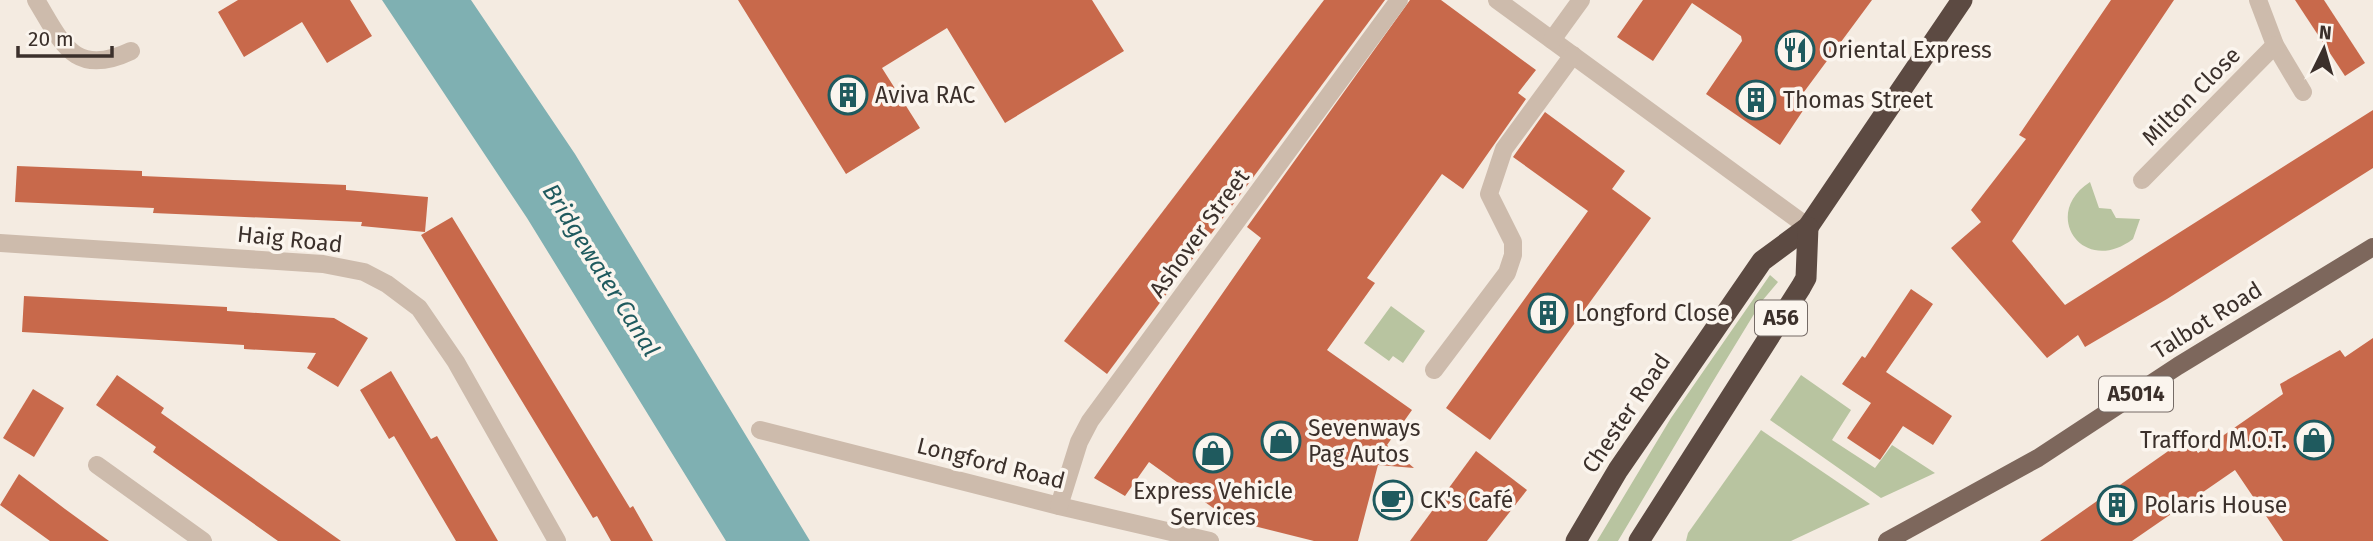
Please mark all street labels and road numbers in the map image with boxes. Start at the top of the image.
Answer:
street label: Milton Close [2136,41,2246,151]
street label: Ashover Street [1143,163,1255,303]
street label: Haig Road [236,220,344,258]
street label: Talbot Road [2147,275,2267,365]
road number: A56 [1755,300,1807,336]
street label: Chester Road [1576,348,1676,478]
road number: A5014 [2099,376,2173,412]
street label: Longford Road [914,431,1068,495]

